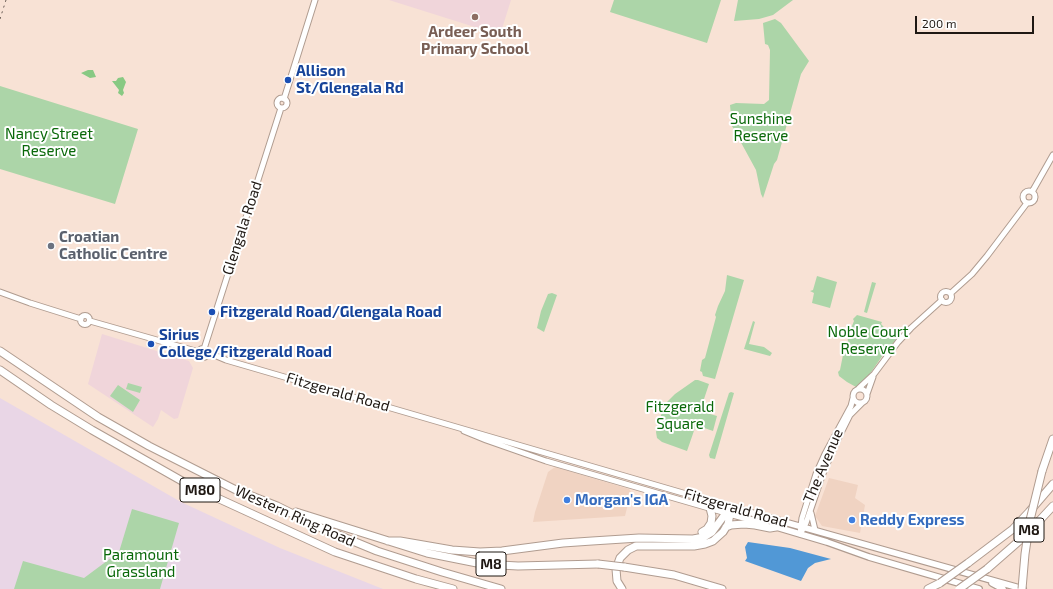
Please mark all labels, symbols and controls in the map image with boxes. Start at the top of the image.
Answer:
scale bar [917,8,1036,34]
marker: Ardeer South Primary School [470,12,480,22]
text: 200 m [922,16,956,30]
place label: Ardeer South Primary School [421,23,529,58]
place label: Allison St/Glengala Rd [296,62,404,97]
marker: Allison St/Glengala Rd [283,75,293,85]
park label: Sunshine Reserve [730,110,792,145]
park label: Nancy Street Reserve [5,125,93,160]
street label: Glengala Road [218,179,266,277]
place label: Croatian Catholic Centre [59,228,168,263]
marker: Croatian Catholic Centre [46,241,56,251]
place label: Fitzgerald Road/Glengala Road [220,303,442,321]
marker: Fitzgerald Road/Glengala Road [207,307,217,317]
park label: Noble Court Reserve [828,323,908,358]
place label: Sirius College/Fitzgerald Road [159,326,332,361]
marker: Sirius College/Fitzgerald Road [146,339,156,349]
street label: Fitzgerald Road [284,369,392,415]
park label: Fitzgerald Square [646,398,714,433]
street label: The Avenue [799,426,847,506]
road number: M80 [180,478,220,502]
street label: Western Ring Road [232,481,358,551]
street label: Fitzgerald Road [682,485,790,531]
place label: Morgan's IGA [575,491,668,509]
marker: Morgan's IGA [562,495,572,505]
place label: Reddy Express [860,511,965,529]
marker: Reddy Express [847,515,857,525]
road number: M8 [1014,518,1044,542]
park label: Paramount Grassland [103,546,179,581]
road number: M8 [476,552,506,576]

